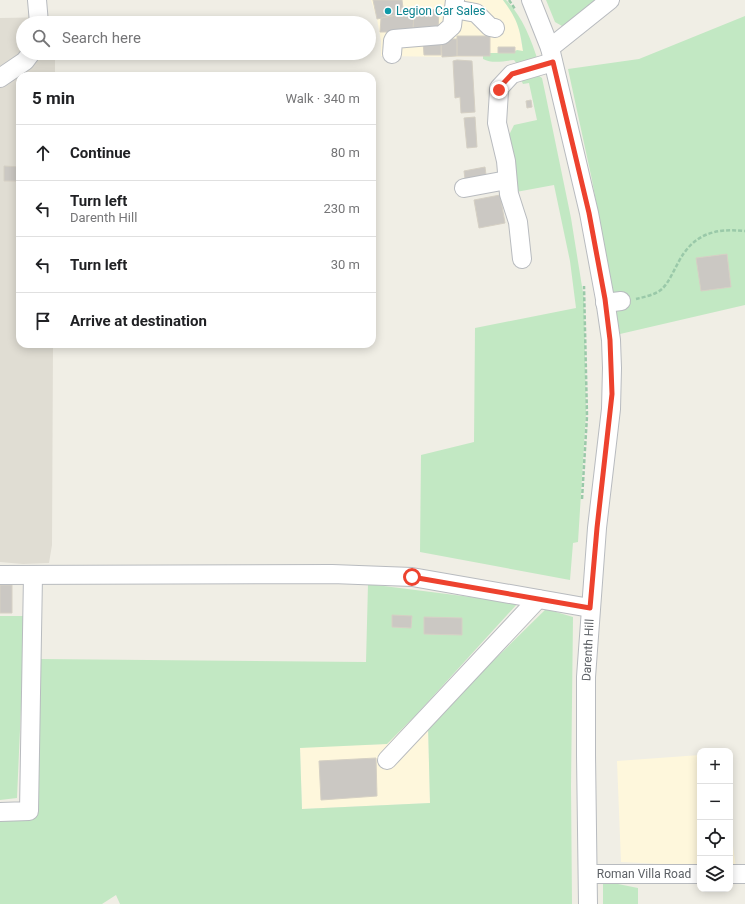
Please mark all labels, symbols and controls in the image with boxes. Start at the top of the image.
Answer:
place label: Legion Car Sales [396,4,485,18]
marker: Legion Car Sales [383,6,393,16]
search box [16,16,376,60]
icon: search [30,27,52,49]
text: Search here [62,29,141,47]
route end [490,81,508,99]
text: 5 min [32,88,75,108]
text: Walk · 340 m [285,91,360,106]
icon: ahead [32,142,54,164]
text: Continue [70,144,131,162]
text: 80 m [331,145,360,160]
text: Turn left [70,192,127,210]
icon: left [32,198,54,220]
text: 230 m [323,201,360,216]
text: Darenth Hill [70,210,137,225]
icon: left [32,254,54,276]
text: Turn left [70,256,127,274]
text: 30 m [331,257,360,272]
icon: arrive [32,310,54,332]
text: Arrive at destination [70,312,207,330]
route start [403,568,421,586]
street label: Darenth Hill [579,619,597,681]
map controls [697,748,733,892]
button: + [697,748,733,784]
button: − [697,784,733,820]
button: locate [697,820,733,856]
button: layers [697,856,733,892]
street label: Roman Villa Road [597,867,691,881]

